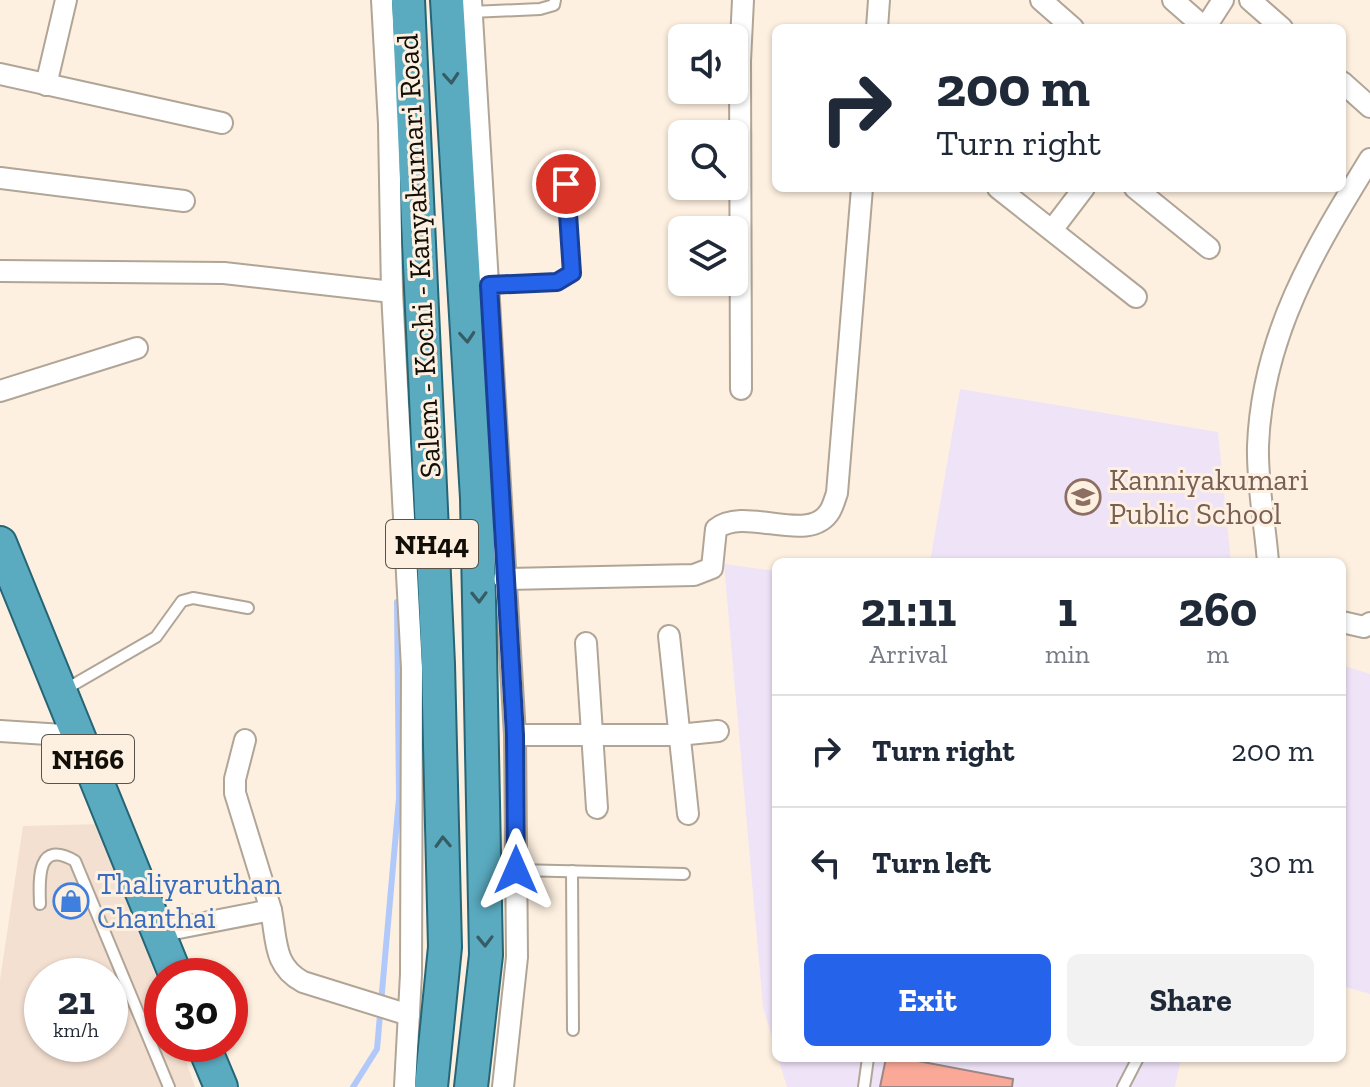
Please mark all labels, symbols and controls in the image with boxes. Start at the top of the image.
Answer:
map controls [668,24,748,296]
button: sound [668,24,748,104]
street label: Salem - Kochi - Kanyakumari Road [389,32,449,479]
text: 200 m [936,53,1090,120]
icon: right [804,56,908,160]
one-way arrow [442,72,459,85]
button: search [668,120,748,200]
text: Turn right [936,121,1101,164]
pin [532,150,600,218]
icon: arrive [544,162,588,206]
button: layers [668,216,748,296]
one-way arrow [458,331,475,344]
place label: Kanniyakumari Public School [1109,462,1309,532]
school or university icon: Kanniyakumari Public School [1064,478,1102,516]
road number: NH44 [386,520,478,568]
text: 21:11 [861,581,956,638]
text: 1 [1058,581,1077,638]
text: 260 [1178,581,1257,638]
one-way arrow [470,591,488,604]
text: Arrival [869,638,948,670]
text: min [1045,638,1090,670]
text: m [1207,638,1229,670]
icon: right [804,729,848,773]
text: Turn right [872,733,1014,769]
text: 200 m [1231,733,1314,769]
road number: NH66 [42,735,134,783]
position arrow [474,828,558,912]
one-way arrow [434,835,451,848]
icon: left [804,841,848,885]
text: Turn left [872,845,991,881]
text: 30 m [1249,845,1314,881]
place label: Thaliyaruthan Chanthai [97,866,282,936]
shop icon: Thaliyaruthan Chanthai [52,882,90,920]
one-way arrow [477,935,494,948]
button: Exit [804,954,1051,1046]
button: Share [1067,954,1314,1046]
speed limit sign: 30 [144,958,248,1062]
text: 21 [57,976,95,1024]
text: km/h [53,1018,99,1042]

